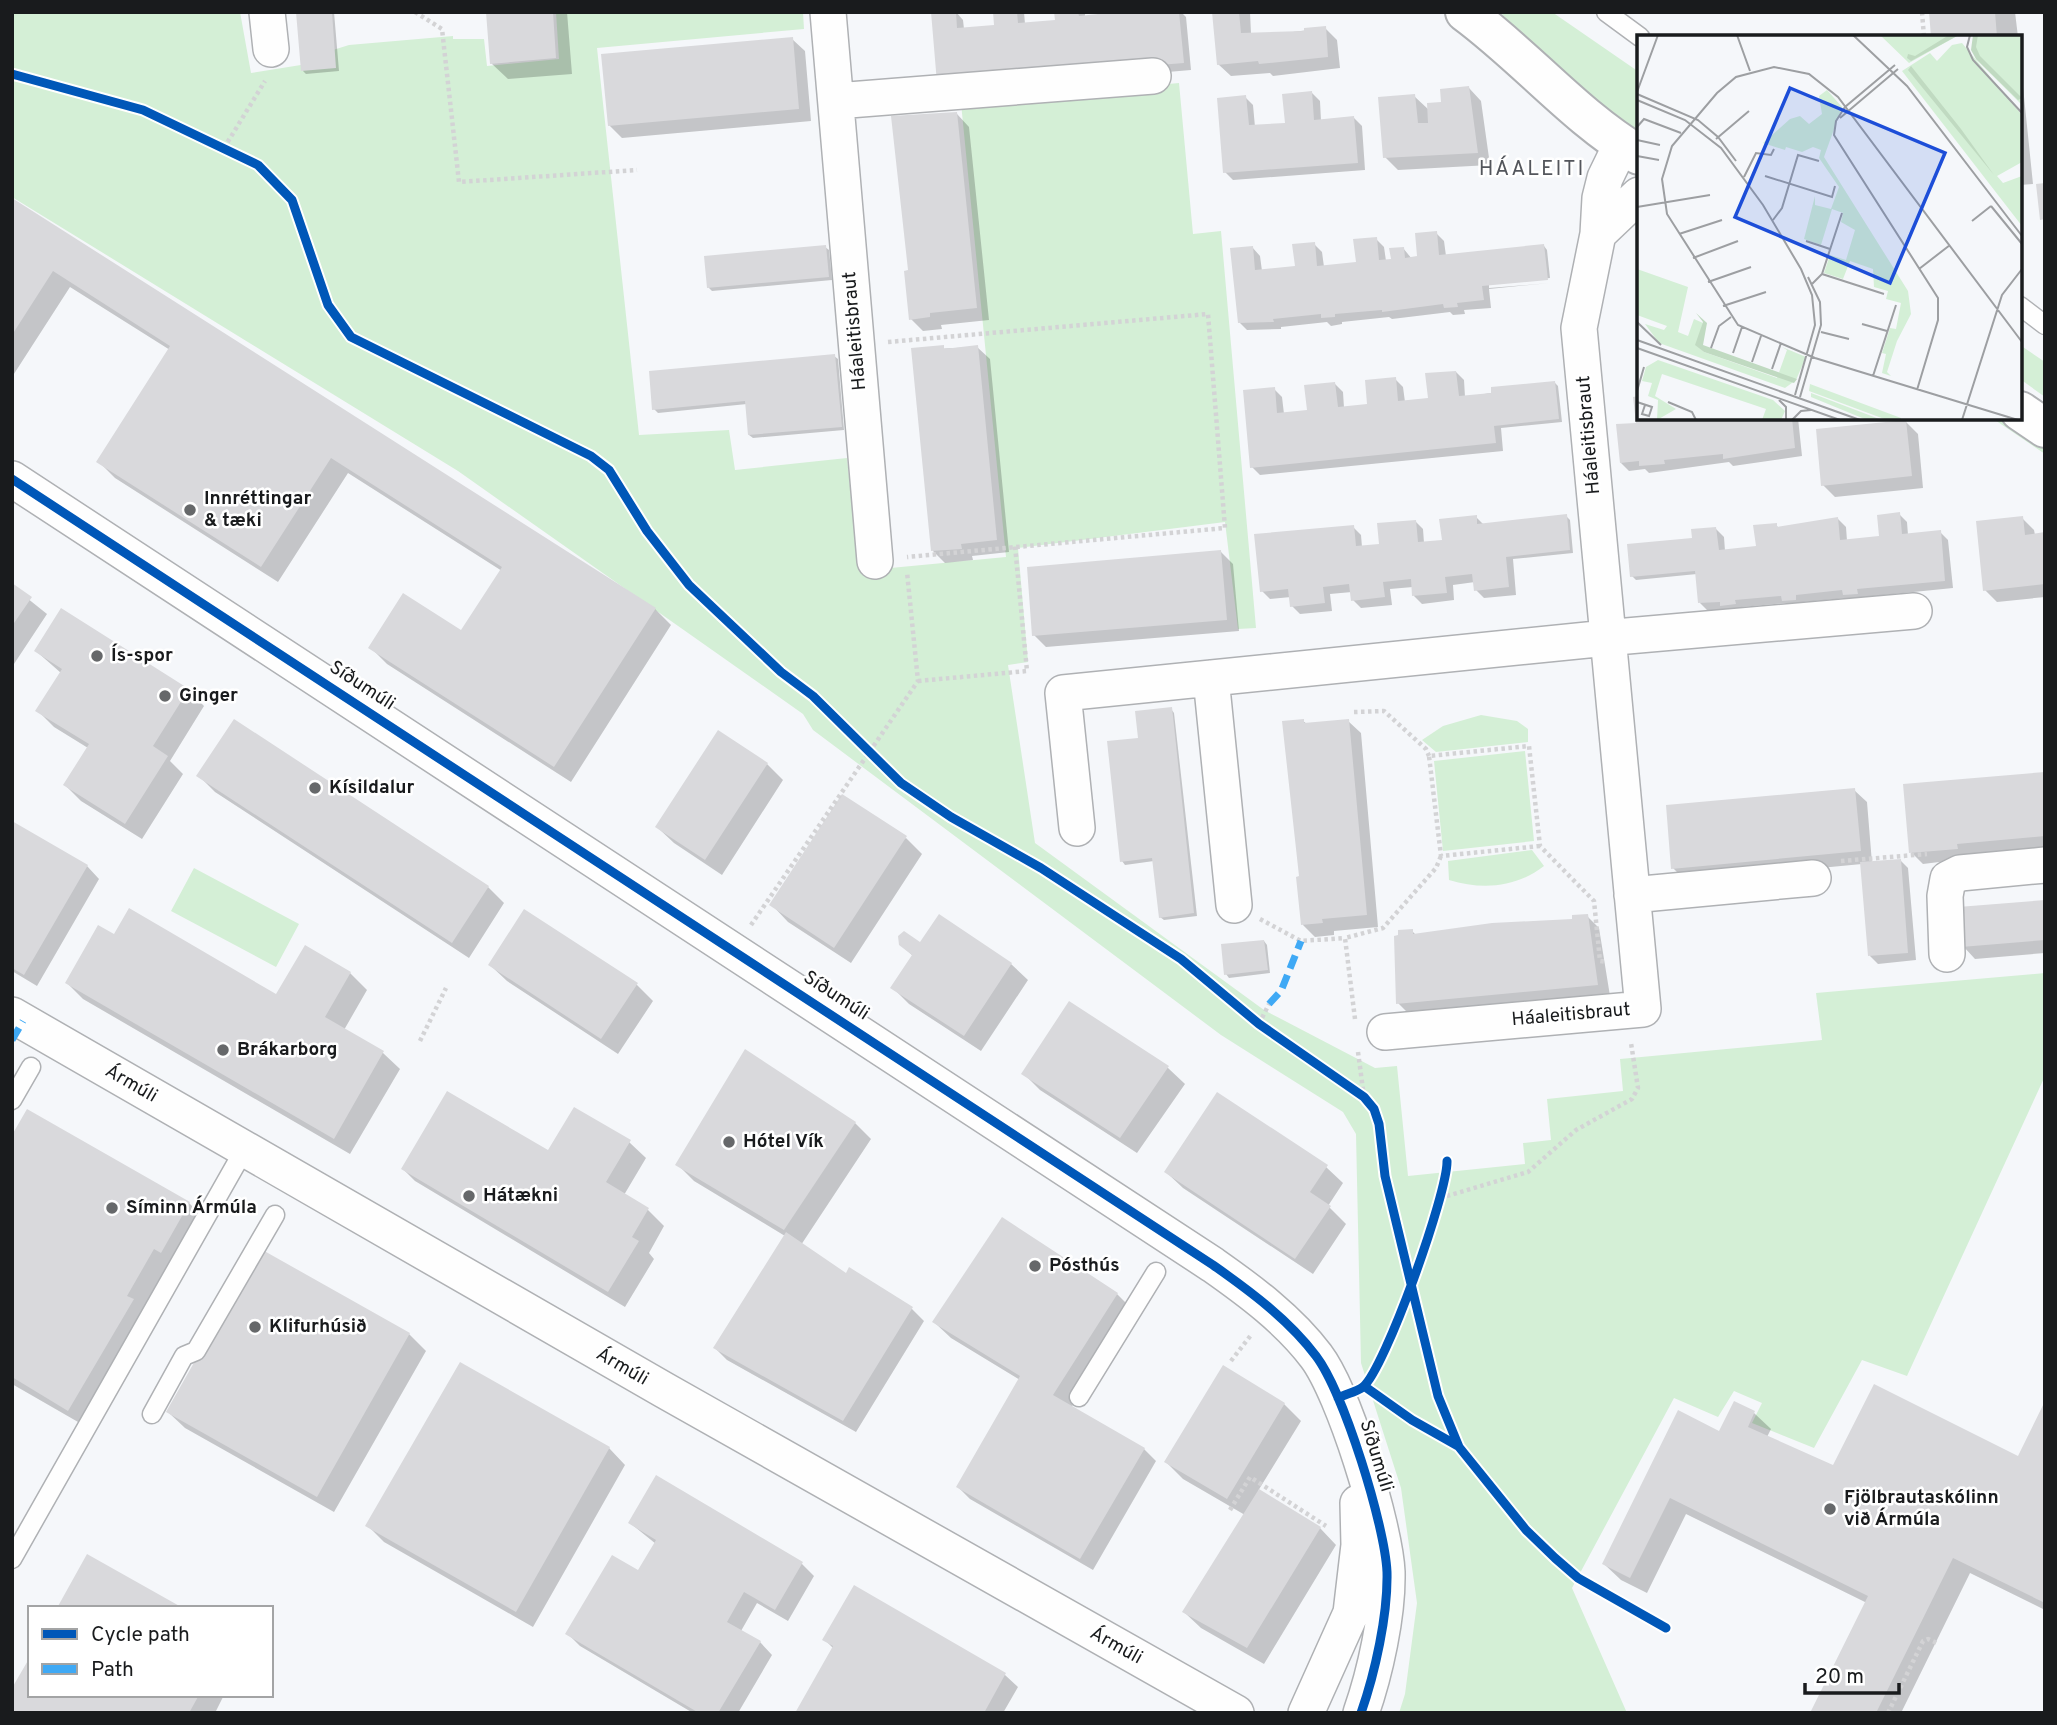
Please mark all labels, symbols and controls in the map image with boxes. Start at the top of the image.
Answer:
inset map [1637,35,2022,420]
district label: HÁALEITI [1479,155,1585,183]
street label: Háaleitisbraut [838,271,872,391]
street label: Háaleitisbraut [1572,375,1606,495]
place label: Innréttingar & tæki [204,487,311,533]
marker: Innréttingar & tæki [182,502,198,518]
place label: Ís-spor [111,643,173,668]
marker: Ís-spor [89,648,105,664]
street label: Síðumúli [324,656,400,716]
place label: Ginger [179,684,238,708]
marker: Ginger [157,688,173,704]
place label: Kísildalur [329,776,414,800]
marker: Kísildalur [307,780,323,796]
street label: Síðumúli [798,966,874,1026]
street label: Háaleitisbraut [1511,998,1631,1032]
place label: Brákarborg [237,1038,338,1062]
marker: Brákarborg [215,1042,231,1058]
street label: Ármúli [100,1059,162,1109]
place label: Hótel Vík [743,1130,824,1154]
marker: Hótel Vík [721,1134,737,1150]
place label: Hátækni [483,1184,558,1208]
marker: Hátækni [461,1188,477,1204]
place label: Síminn Ármúla [126,1195,257,1220]
marker: Síminn Ármúla [104,1200,120,1216]
place label: Pósthús [1049,1254,1120,1278]
marker: Pósthús [1027,1258,1043,1274]
place label: Klifurhúsið [269,1315,367,1339]
marker: Klifurhúsið [247,1319,263,1335]
street label: Ármúli [591,1342,653,1392]
street label: Síðumúli [1354,1417,1398,1495]
place label: Fjölbrautaskólinn við Ármúla [1844,1486,1999,1532]
marker: Fjölbrautaskólinn við Ármúla [1822,1501,1838,1517]
legend [28,1606,273,1697]
street label: Ármúli [1085,1621,1147,1670]
text: Cycle path [91,1622,190,1649]
scale bar [1805,1652,1899,1696]
text: Path [91,1657,134,1684]
text: 20 m [1815,1664,1864,1691]

